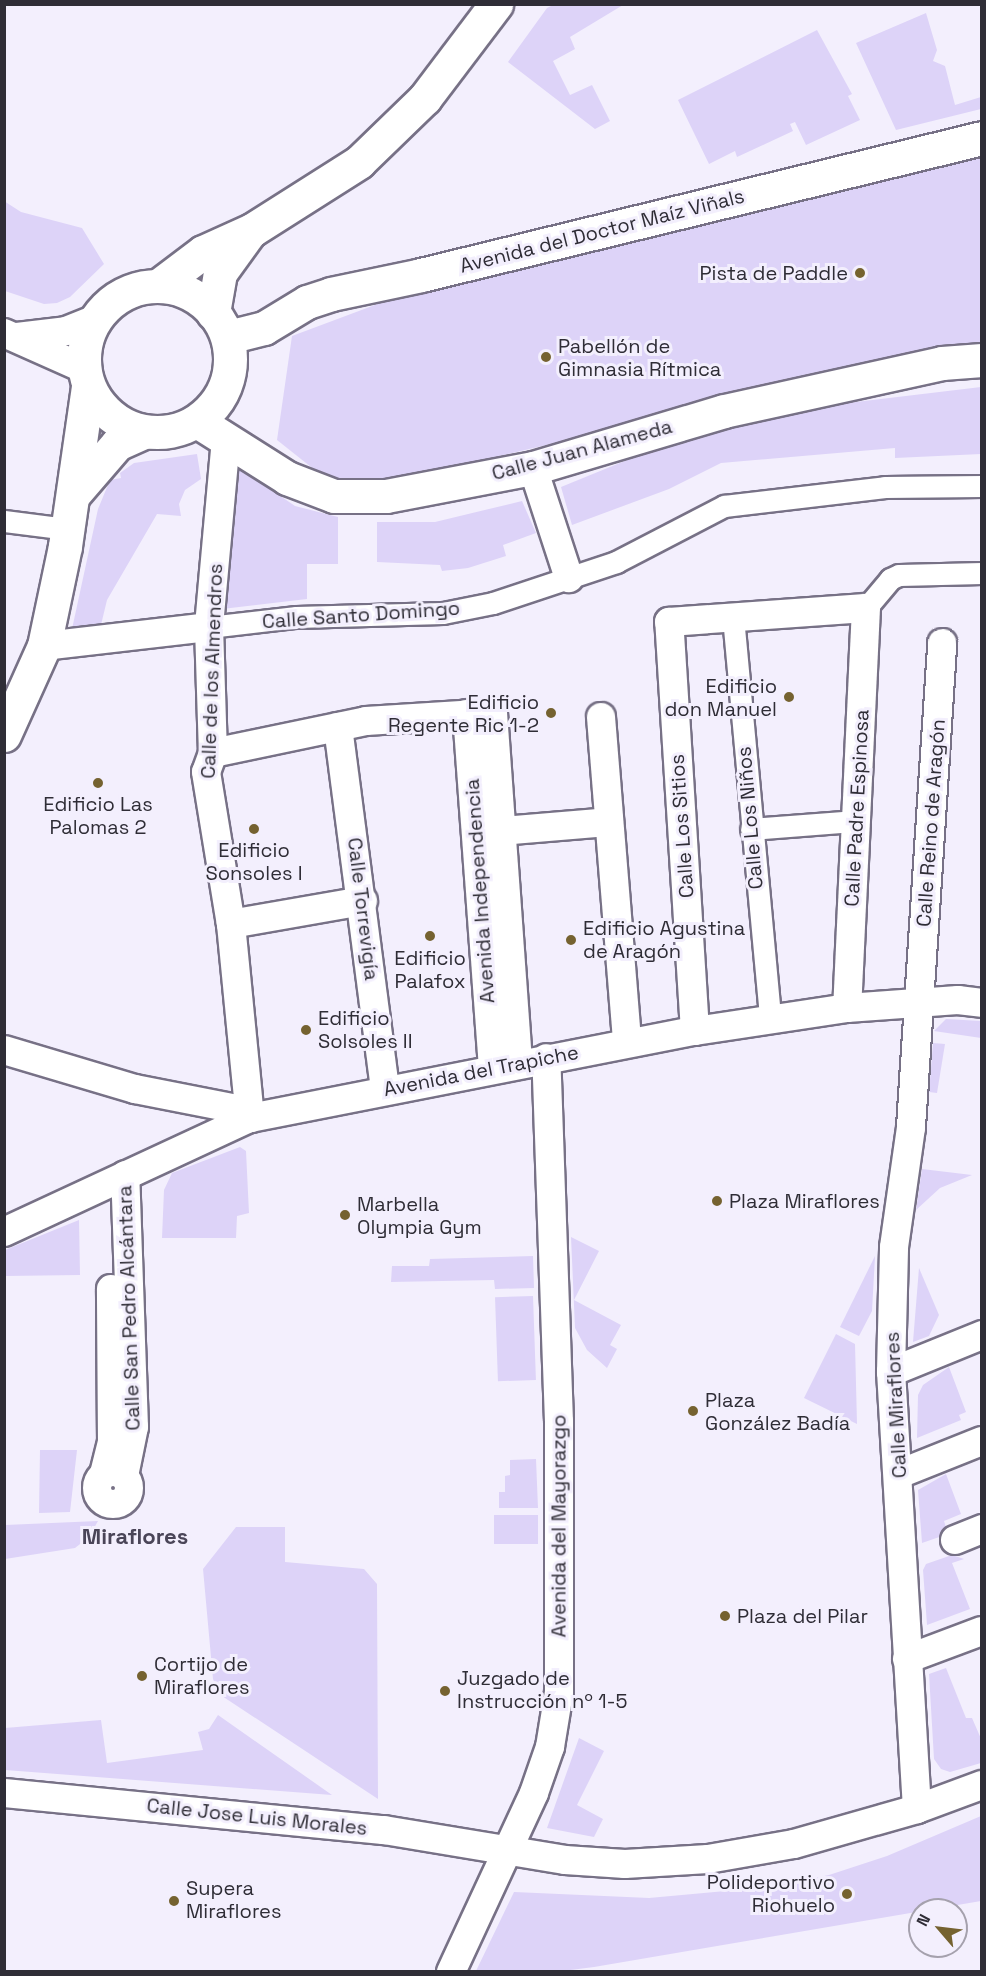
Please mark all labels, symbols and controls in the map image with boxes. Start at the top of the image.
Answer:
street label: Avenida del Doctor Maíz Viñals [457,184,747,278]
place label: Pista de Paddle [700,261,848,285]
marker: Pista de Paddle [853,266,867,280]
place label: Pabellón de Gimnasia Rítmica [558,334,721,381]
marker: Pabellón de Gimnasia Rítmica [539,350,553,364]
street label: Calle Juan Alameda [489,414,675,486]
street label: Calle de los Almendros [196,563,228,779]
street label: Calle Santo Domingo [261,596,461,634]
place label: Edificio don Manuel [664,674,777,721]
place label: Edificio Regente Ric 1-2 [388,690,539,737]
marker: Edificio don Manuel [782,690,796,704]
marker: Edificio Regente Ric 1-2 [544,706,558,720]
street label: Calle Padre Espinosa [840,709,874,907]
street label: Calle Reino de Aragón [912,718,950,928]
street label: Calle Los Niños [732,746,768,890]
street label: Calle Los Sitios [665,753,699,899]
marker: Edificio Las Palomas 2 [91,776,105,790]
street label: Avenida Independencia [460,778,500,1004]
place label: Edificio Las Palomas 2 [43,792,153,839]
marker: Edificio Sonsoles I [247,822,261,836]
street label: Calle Torrevigía [342,836,384,982]
place label: Edificio Sonsoles I [205,838,303,885]
place label: Edificio Agustina de Aragón [583,916,746,963]
marker: Edificio Palafox [423,929,437,943]
marker: Edificio Agustina de Aragón [564,933,578,947]
place label: Edificio Palafox [394,946,466,993]
place label: Edificio Solsoles II [318,1006,413,1053]
marker: Edificio Solsoles II [299,1023,313,1037]
street label: Avenida del Trapiche [381,1040,581,1102]
street label: Calle San Pedro Alcántara [113,1185,145,1431]
place label: Plaza Miraflores [729,1189,880,1213]
place label: Marbella Olympia Gym [357,1192,482,1239]
marker: Plaza Miraflores [710,1194,724,1208]
marker: Marbella Olympia Gym [338,1208,352,1222]
street label: Calle Miraflores [880,1331,912,1479]
place label: Plaza González Badía [705,1388,850,1435]
marker: Plaza González Badía [686,1404,700,1418]
street label: Avenida del Mayorazgo [547,1415,571,1637]
district label: Miraflores [82,1524,188,1550]
place label: Plaza del Pilar [737,1604,868,1628]
marker: Plaza del Pilar [718,1609,732,1623]
place label: Cortijo de Miraflores [154,1652,249,1699]
place label: Juzgado de Instrucción nº 1-5 [457,1667,628,1714]
marker: Cortijo de Miraflores [135,1669,149,1683]
marker: Juzgado de Instrucción nº 1-5 [438,1684,452,1698]
street label: Calle Jose Luis Morales [146,1793,368,1841]
place label: Polideportivo Riohuelo [707,1870,835,1917]
place label: Supera Miraflores [186,1877,281,1924]
marker: Polideportivo Riohuelo [840,1887,854,1901]
marker: Supera Miraflores [167,1894,181,1908]
north arrow [908,1898,968,1958]
text: N [912,1911,935,1930]

